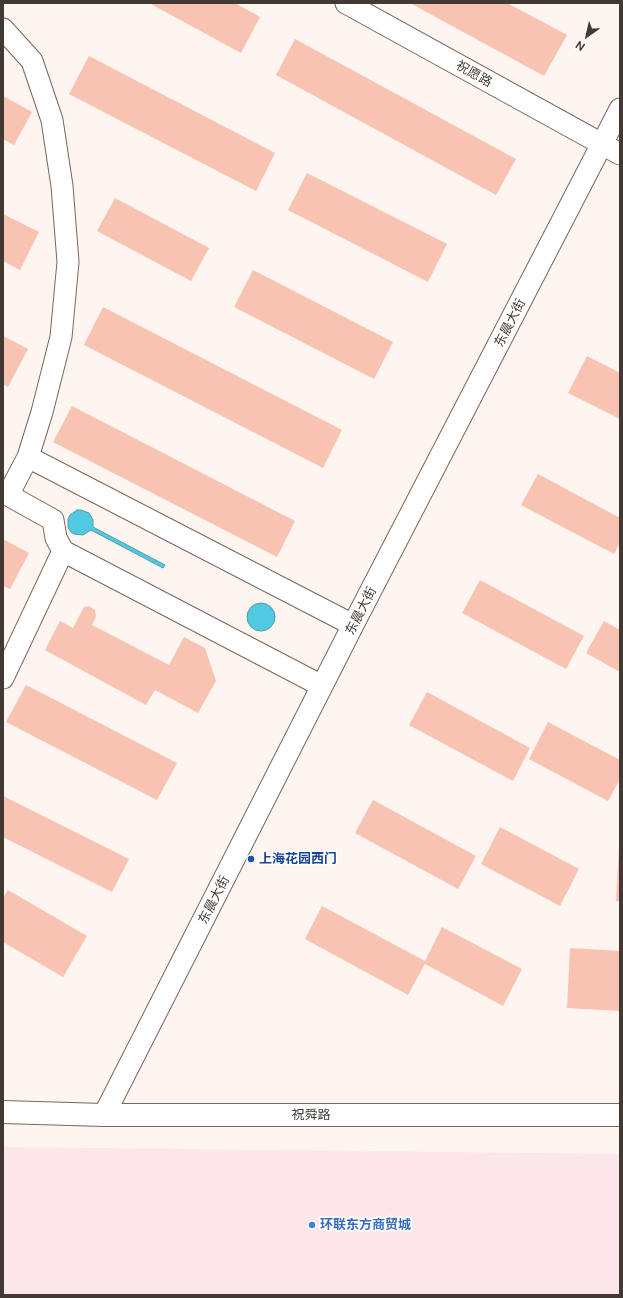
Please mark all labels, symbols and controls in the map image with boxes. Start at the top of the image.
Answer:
north arrow [567,16,607,56]
text: N [573,39,587,53]
street label: 祝愿路 [453,58,495,90]
street label: 东晨大街 [491,296,529,350]
street label: 东晨大街 [342,584,380,638]
place label: 上海花园西门 [259,851,337,867]
marker: 上海花园西门 [246,854,256,864]
street label: 东晨大街 [195,873,233,927]
street label: 祝舜路 [292,1107,330,1123]
place label: 环联东方商贸城 [320,1217,411,1233]
marker: 环联东方商贸城 [307,1220,317,1230]

